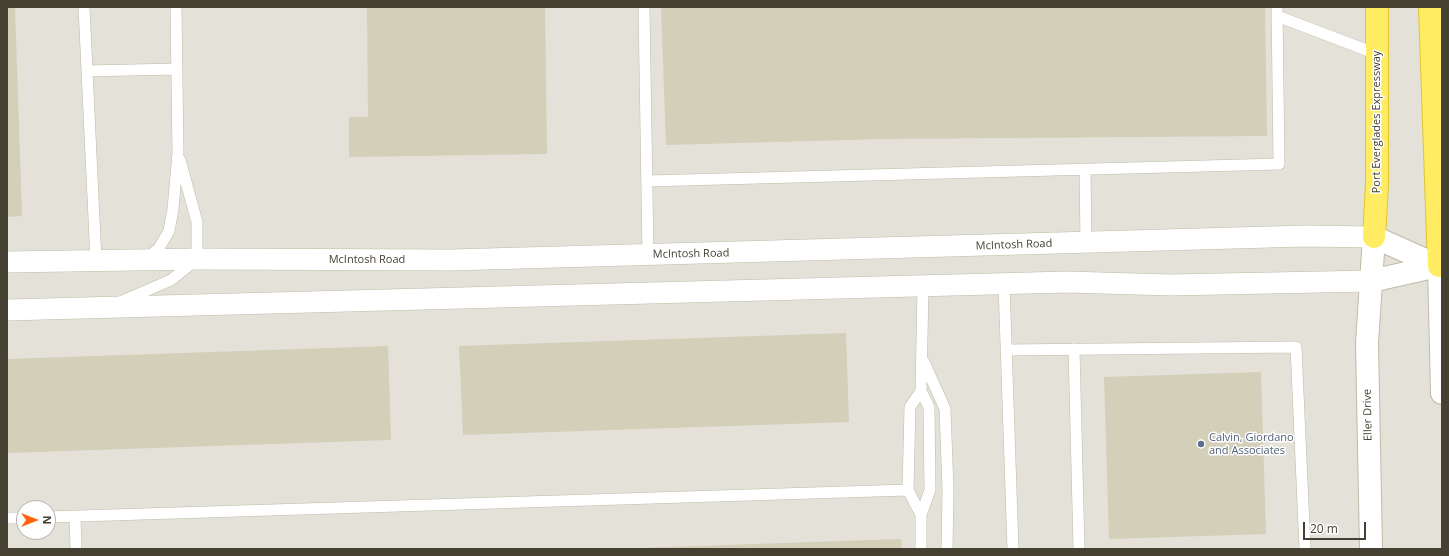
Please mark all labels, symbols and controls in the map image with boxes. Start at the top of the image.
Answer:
street label: Port Everglades Expressway [1370,51,1384,193]
street label: McIntosh Road [975,237,1053,253]
street label: McIntosh Road [653,247,729,261]
street label: McIntosh Road [329,253,405,267]
street label: Eller Drive [1361,389,1375,441]
place label: Calvin, Giordano and Associates [1209,431,1294,457]
marker: Calvin, Giordano and Associates [1196,439,1206,449]
north arrow [16,500,56,540]
scale bar [1305,514,1368,540]
text: N [40,516,55,524]
text: 20 m [1310,520,1338,537]

